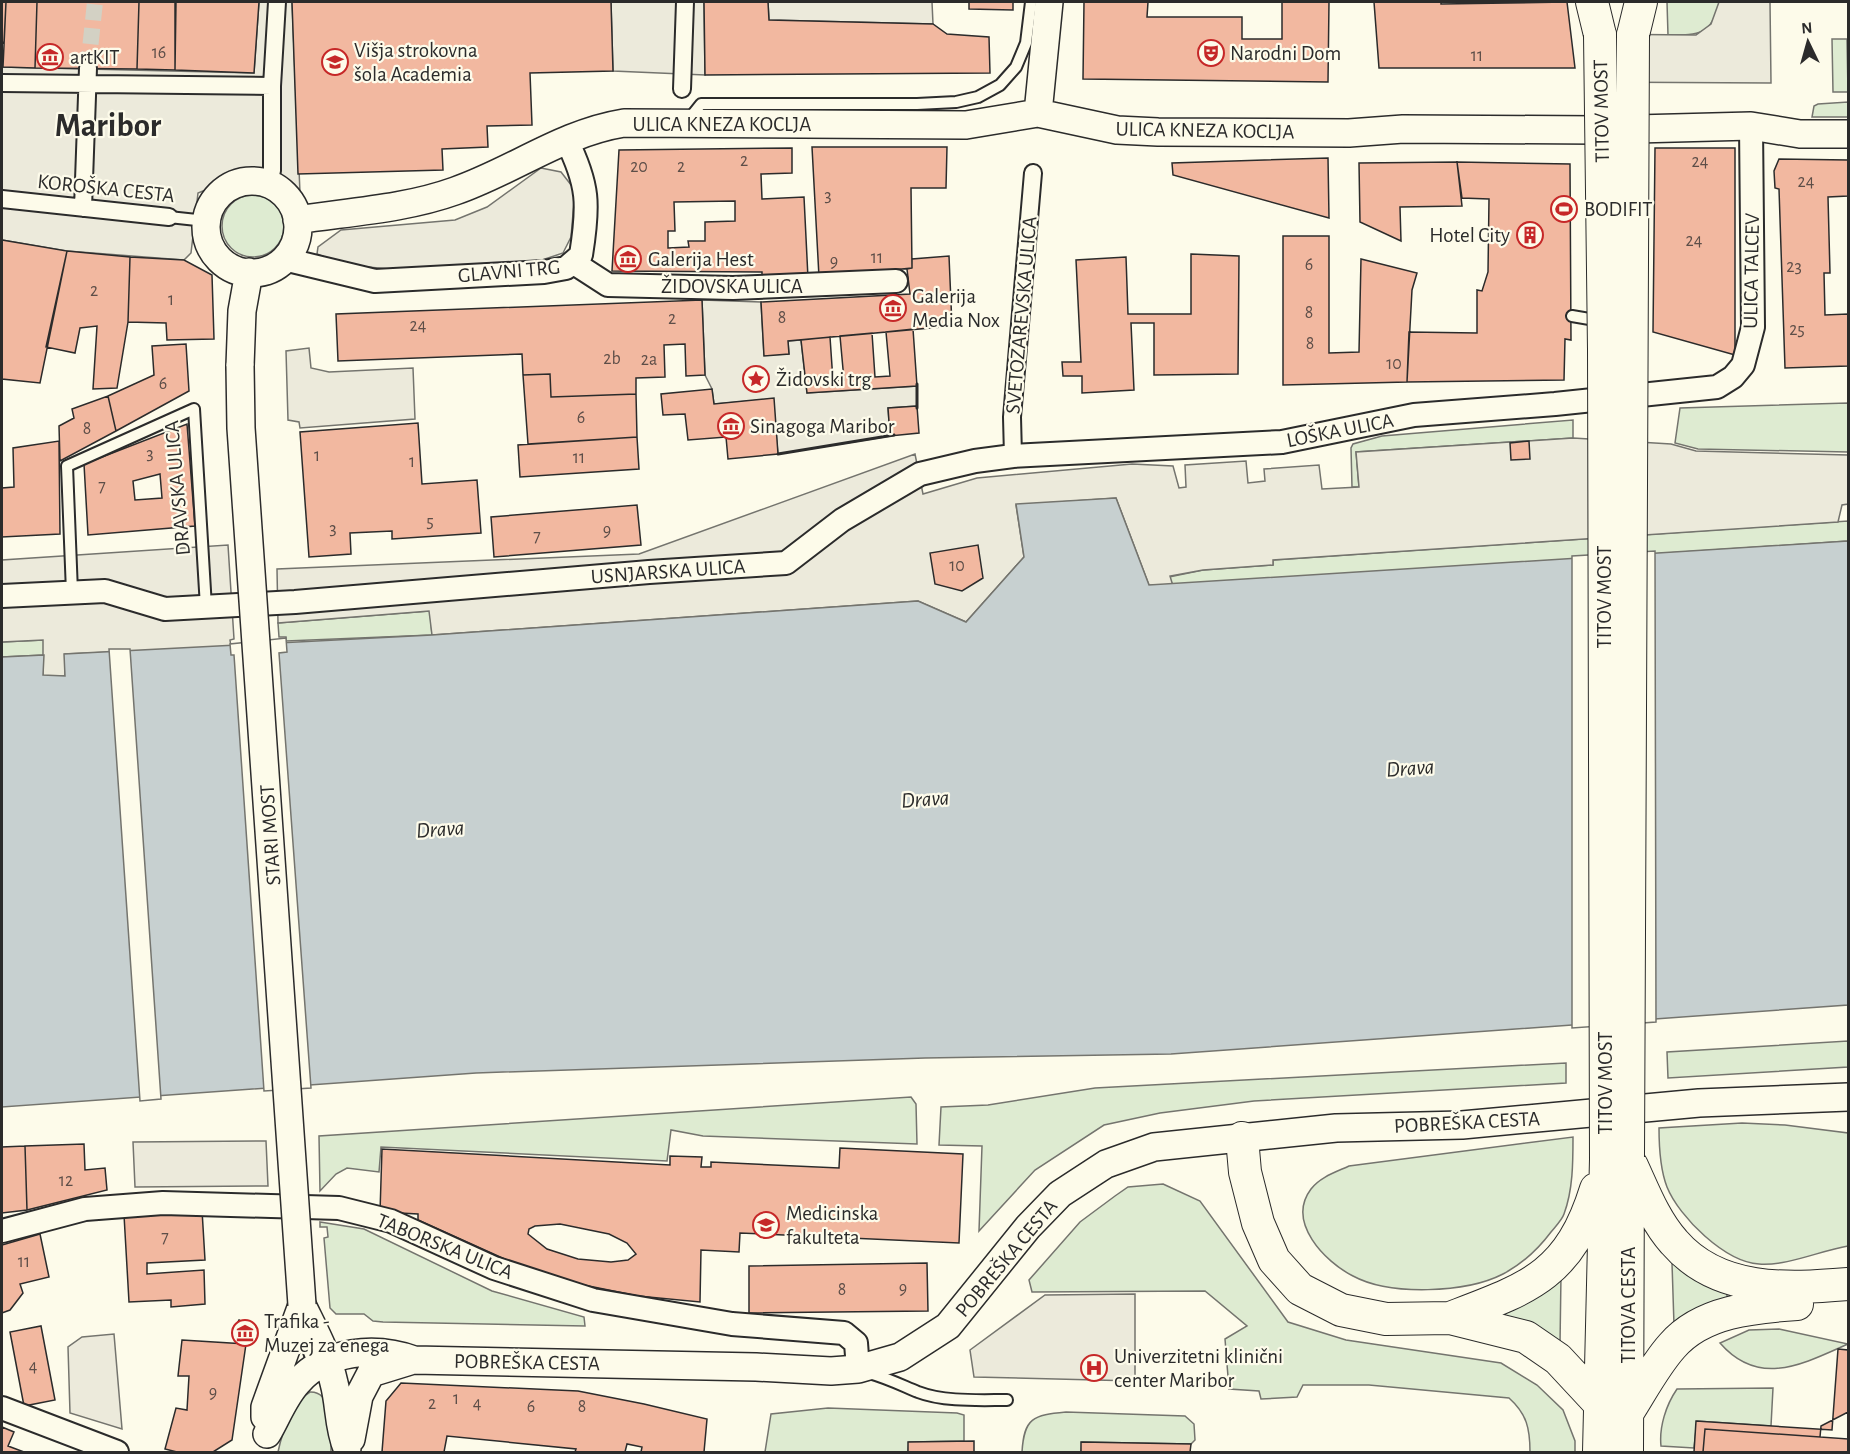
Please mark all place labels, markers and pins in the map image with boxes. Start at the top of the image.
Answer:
theatre icon: Narodni Dom [1196,38,1226,68]
place label: Višja strokovna šola Academia [354,40,478,85]
museum icon: artKIT [35,42,65,72]
place label: Narodni Dom [1230,43,1341,64]
place label: artKIT [70,47,120,68]
school or university icon: Višja strokovna šola Academia [320,47,350,77]
sports icon: BODIFIT [1549,194,1579,224]
place label: BODIFIT [1584,199,1653,220]
building icon: Hotel City [1515,220,1545,250]
place label: Hotel City [1429,225,1510,246]
museum icon: Galerija Hest [613,244,643,274]
place label: Galerija Hest [648,249,754,270]
place label: Galerija Media Nox [912,286,1000,331]
museum icon: Galerija Media Nox [878,293,908,323]
place icon: Židovski trg [741,364,771,394]
place label: Židovski trg [776,367,872,390]
museum icon: Sinagoga Maribor [716,411,746,441]
place label: Sinagoga Maribor [750,416,895,437]
place label: Medicinska fakulteta [786,1203,879,1248]
school or university icon: Medicinska fakulteta [751,1210,781,1240]
place label: Trafika - Muzej za enega [264,1311,390,1356]
museum icon: Trafika - Muzej za enega [230,1318,260,1348]
place label: Univerzitetni klinični center Maribor [1114,1346,1283,1391]
hospital icon: Univerzitetni klinični center Maribor [1079,1353,1109,1383]

